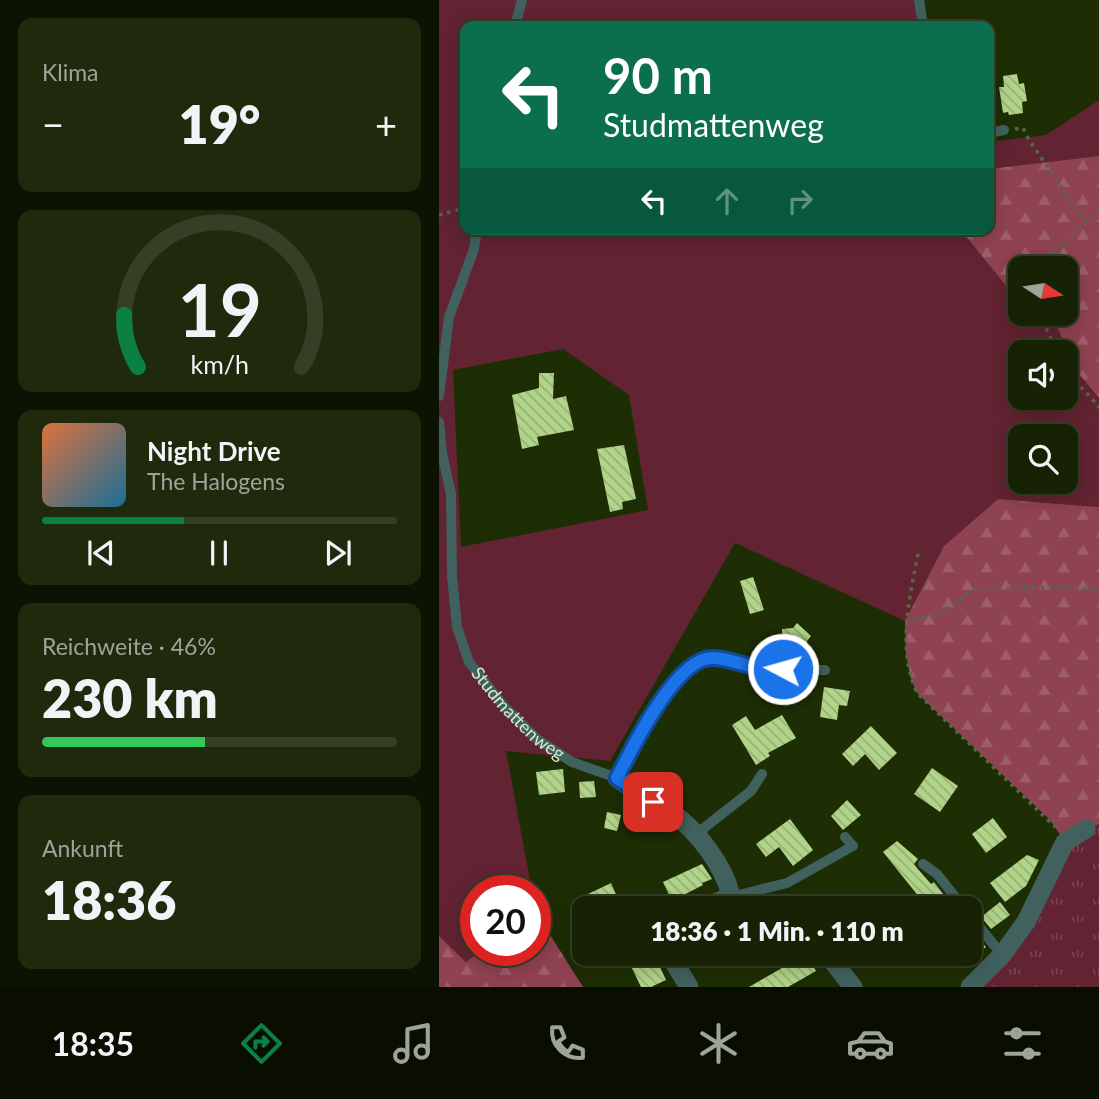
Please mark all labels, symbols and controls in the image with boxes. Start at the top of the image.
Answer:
text: 90 m [603,46,713,104]
icon: left [488,49,579,140]
text: Klima [42,58,99,86]
text: 19° [179,93,260,155]
text: − [42,101,64,147]
text: + [375,101,397,147]
text: Studmattenweg [603,105,824,144]
icon: left [635,182,673,220]
icon: ahead [708,182,746,220]
icon: right [781,182,819,220]
north arrow [1008,256,1078,326]
map controls [1008,256,1078,494]
text: 19 [177,266,262,354]
button: sound [1008,340,1078,410]
text: km/h [190,349,249,379]
button: search [1008,424,1078,494]
text: Night Drive [147,435,281,467]
text: The Halogens [147,467,285,495]
icon: previous [82,534,120,572]
icon: pause [200,534,238,572]
icon: next [319,534,357,572]
text: Reichweite · 46% [42,632,216,660]
position arrow [746,632,820,706]
street label: Studmattenweg [467,662,569,764]
text: 230 km [42,667,218,729]
pin [623,772,683,832]
icon: arrive [634,783,672,821]
text: Ankunft [42,834,123,862]
text: 18:36 [42,869,176,931]
speed limit sign: 20 [460,875,551,966]
text: 18:36 · 1 Min. · 110 m [650,915,904,947]
icon: directions [237,1019,286,1068]
icon: music [389,1019,438,1068]
icon: phone [542,1019,591,1068]
icon: climate [694,1019,743,1068]
icon: car [846,1019,895,1068]
icon: filters [998,1019,1047,1068]
text: 18:35 [52,1024,134,1063]

